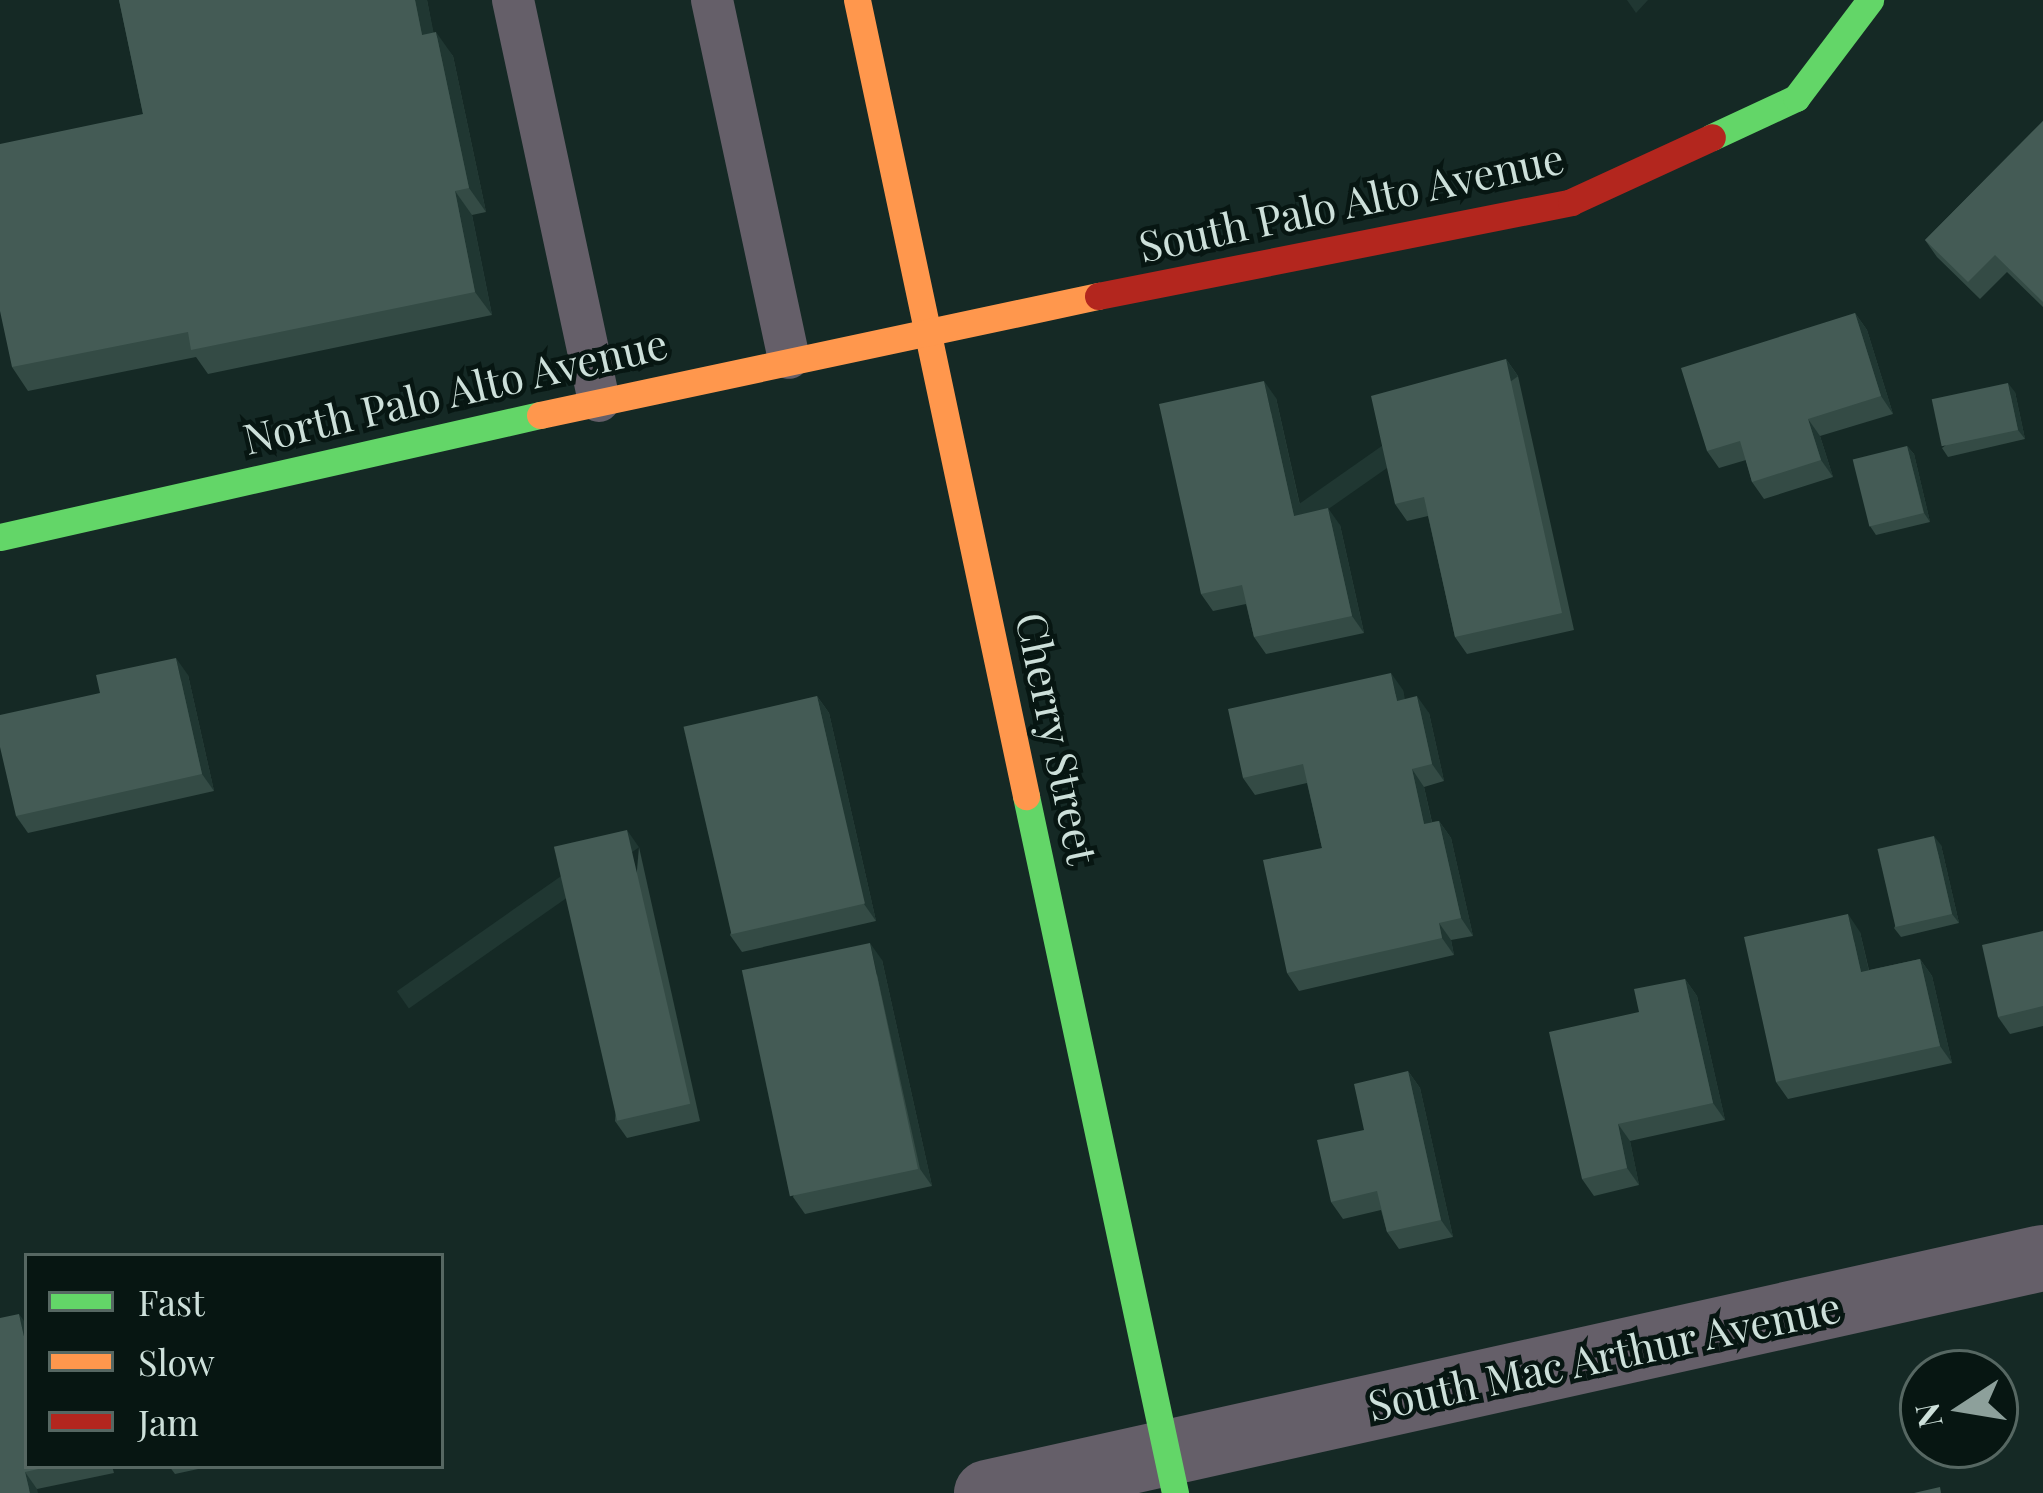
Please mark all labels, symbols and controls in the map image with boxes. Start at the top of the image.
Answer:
street label: South Palo Alto Avenue [1133,131,1569,271]
street label: North Palo Alto Avenue [237,316,673,464]
street label: Cherry Street [1007,607,1109,869]
legend [24,1253,444,1469]
text: Fast [138,1277,205,1325]
street label: South Mac Arthur Avenue [1361,1280,1847,1430]
text: Slow [138,1337,215,1385]
north arrow [1899,1349,2019,1469]
text: Jam [138,1397,199,1445]
text: N [1903,1400,1951,1432]

